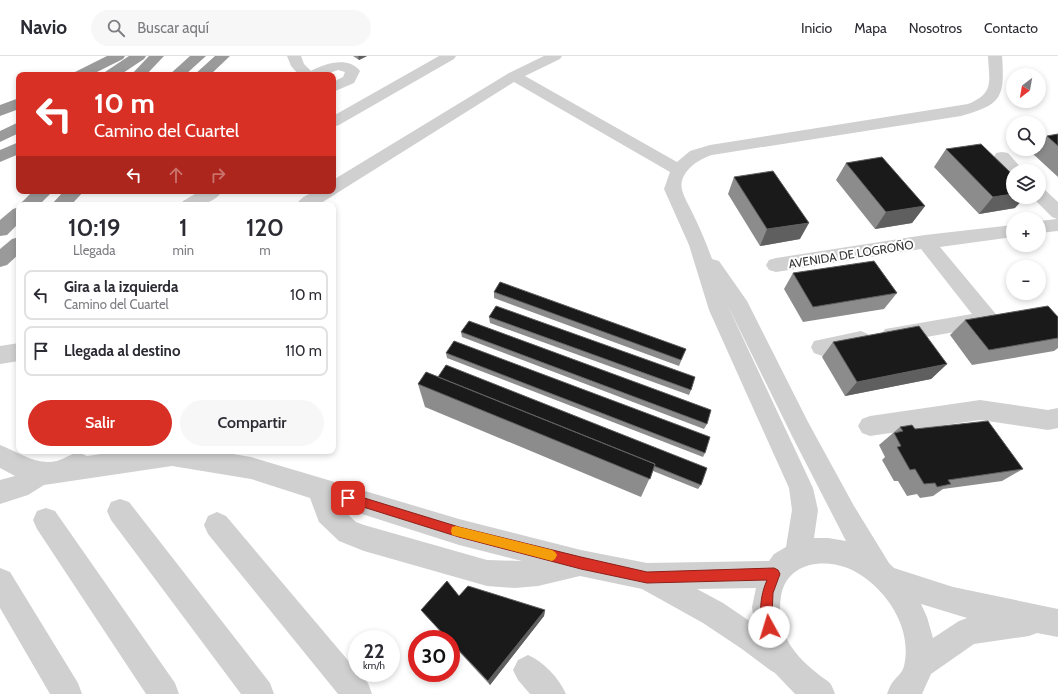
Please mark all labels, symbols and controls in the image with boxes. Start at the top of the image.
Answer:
search box [91,10,371,46]
text: Navio [20,16,67,39]
icon: search [105,17,127,39]
text: Buscar aquí [137,19,209,37]
text: Inicio [801,19,832,37]
text: Mapa [854,19,887,37]
text: Nosotros [909,19,962,37]
text: Contacto [984,19,1038,37]
north arrow [1006,68,1046,108]
map controls [1006,68,1046,300]
text: 10 m [94,86,155,120]
icon: left [28,88,80,140]
button: search [1006,116,1046,156]
text: Camino del Cuartel [94,120,239,142]
icon: left [123,164,145,186]
icon: ahead [165,164,187,186]
icon: right [207,164,229,186]
button: layers [1006,164,1046,204]
button: + [1006,212,1046,252]
text: 10:19 [68,213,121,242]
text: 1 [179,213,188,242]
text: 120 [246,213,284,242]
street label: AVENIDA DE LOGROÑO [787,237,915,271]
text: Llegada [73,242,115,258]
text: min [173,242,194,258]
text: m [259,242,271,258]
button: − [1006,260,1046,300]
text: Gira a la izquierda [64,278,178,296]
icon: left [30,284,52,306]
text: 10 m [290,286,322,304]
text: Camino del Cuartel [64,296,169,312]
icon: arrive [30,340,52,362]
text: Llegada al destino [64,342,180,360]
text: 110 m [285,342,322,360]
button: Salir [28,400,172,446]
button: Compartir [180,400,324,446]
pin [331,481,365,515]
icon: arrive [337,487,359,509]
position arrow [748,606,790,648]
speed limit sign: 30 [408,630,460,682]
text: 22 [363,639,385,663]
text: km/h [363,659,385,672]

